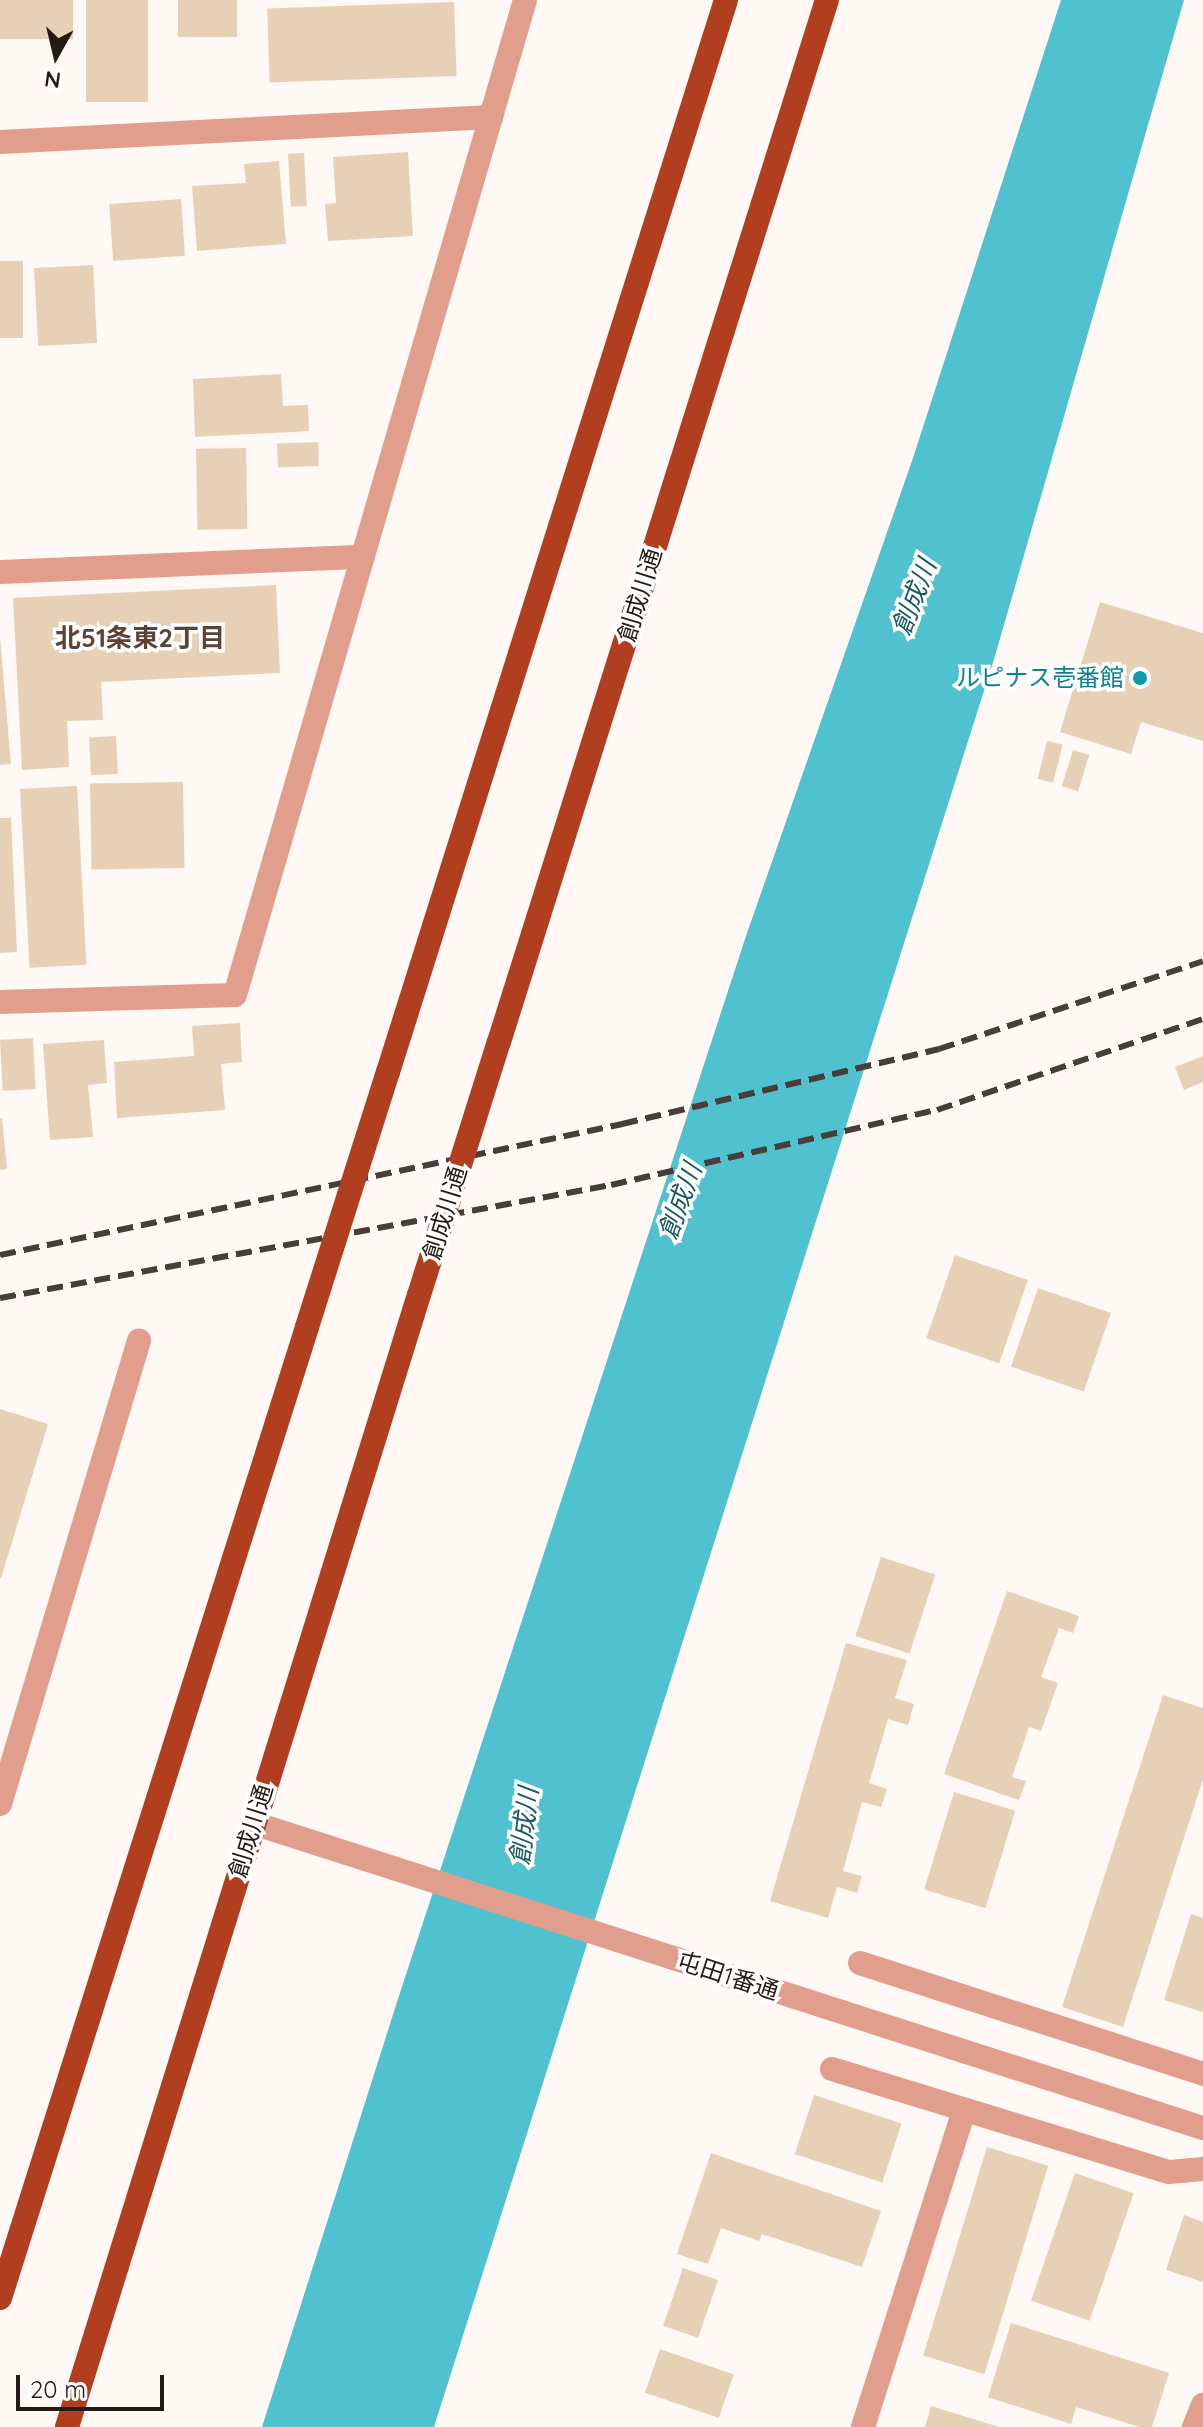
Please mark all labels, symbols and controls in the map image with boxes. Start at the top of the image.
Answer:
north arrow [16,16,96,96]
text: N [43,65,63,95]
street label: 創成川通 [612,545,668,645]
water label: 創成川 [885,555,943,639]
district label: 北51条東2丁目 [55,622,225,654]
place label: ルピナス壱番館 [956,664,1124,692]
marker: ルピナス壱番館 [1131,669,1149,687]
water label: 創成川 [652,1159,708,1243]
street label: 創成川通 [417,1163,473,1263]
street label: 創成川通 [223,1781,279,1881]
water label: 創成川 [504,1785,544,1867]
street label: 屯田1番通 [674,1946,782,2006]
scale bar [20,2359,168,2409]
text: 20 m [30,2374,86,2404]

